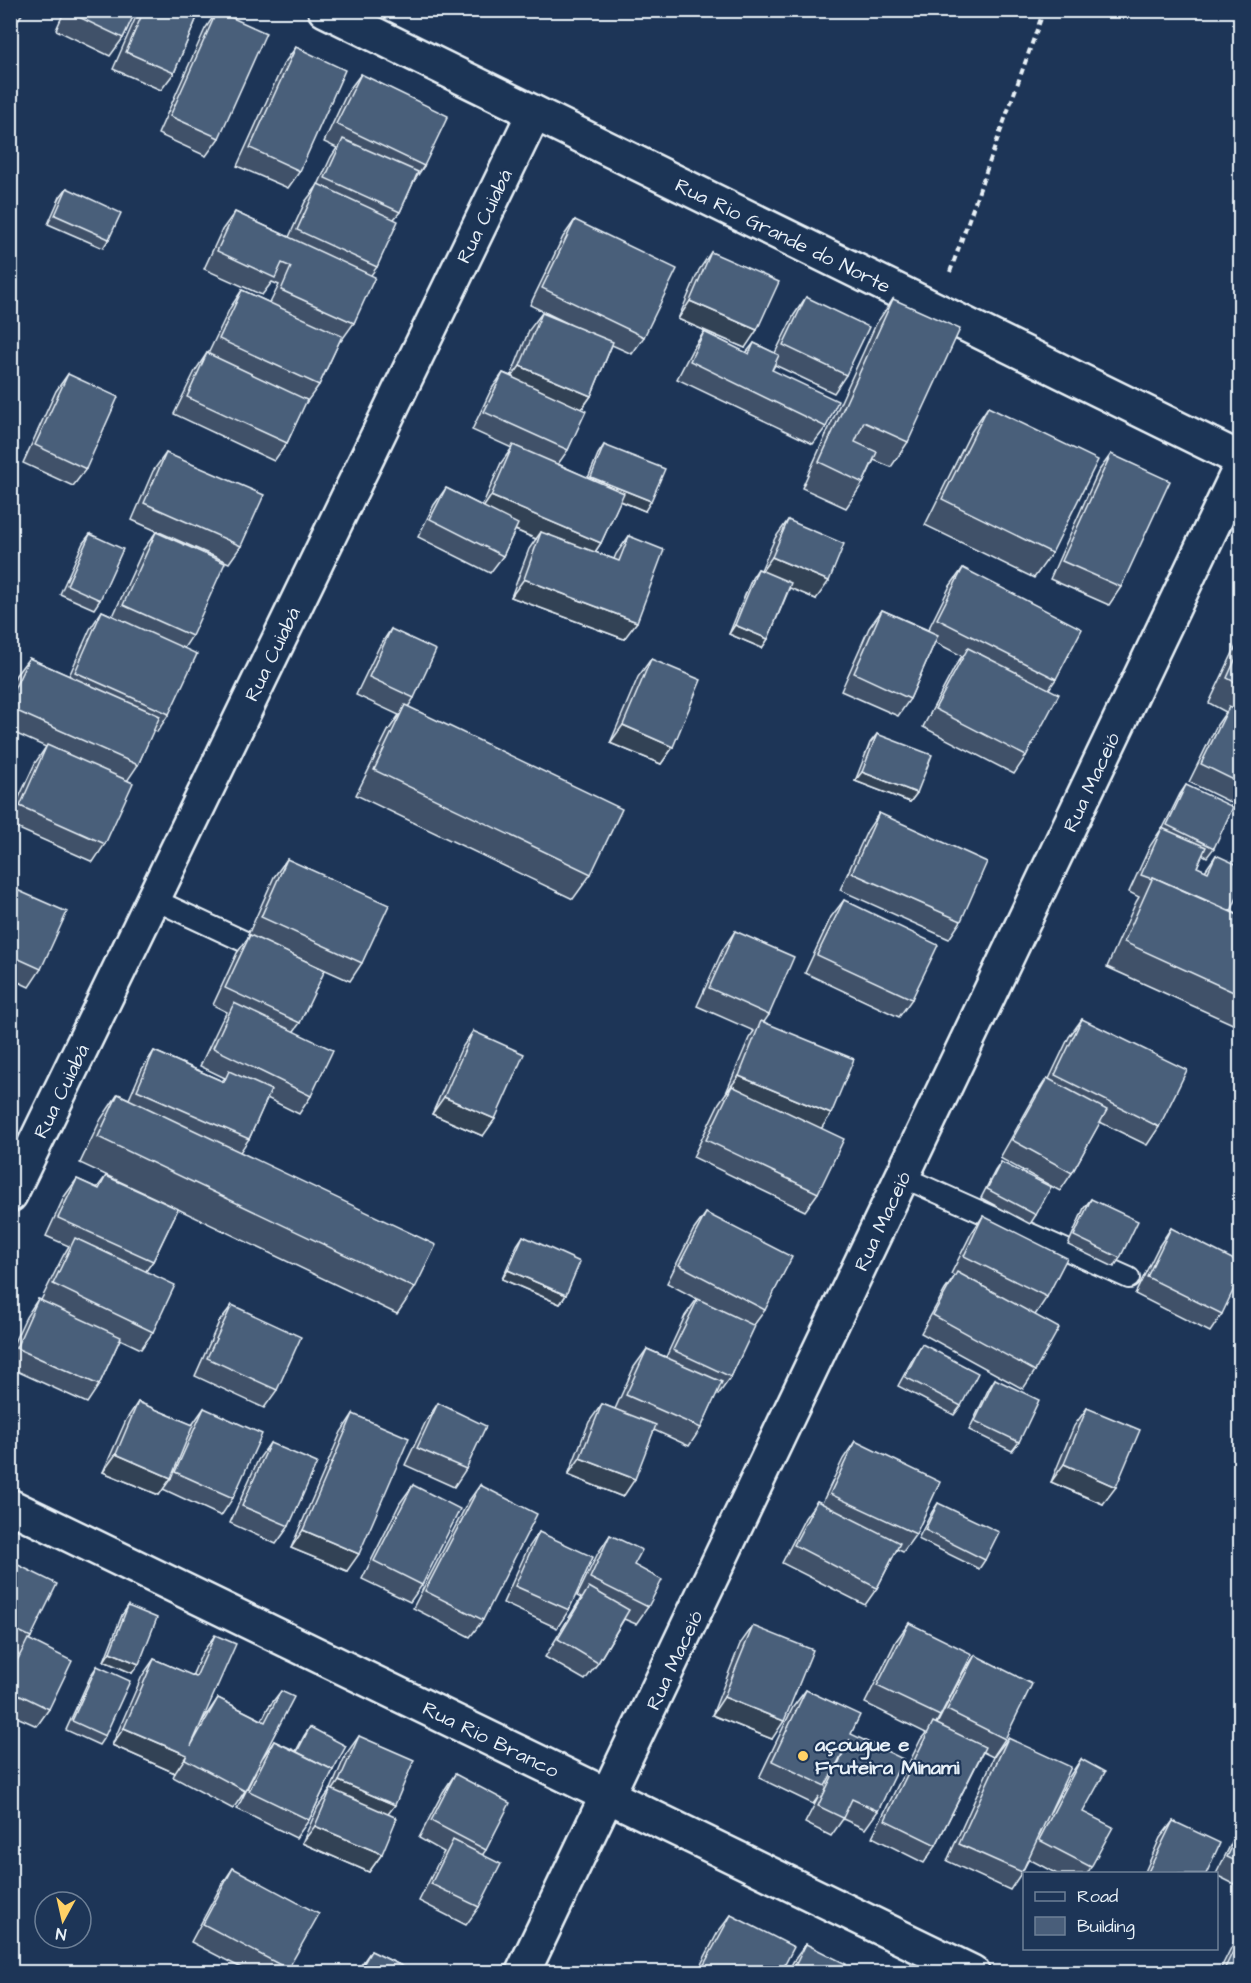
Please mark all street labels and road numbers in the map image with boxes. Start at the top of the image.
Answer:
street label: Rua Cuiabá [450,165,520,268]
street label: Rua Rio Grande do Norte [670,171,895,300]
street label: Rua Cuiabá [238,603,308,706]
street label: Rua Maceió [1057,728,1127,837]
street label: Rua Cuiabá [27,1040,97,1143]
street label: Rua Maceió [848,1167,918,1276]
street label: Rua Maceió [640,1606,710,1715]
street label: Rua Rio Branco [418,1695,563,1785]

